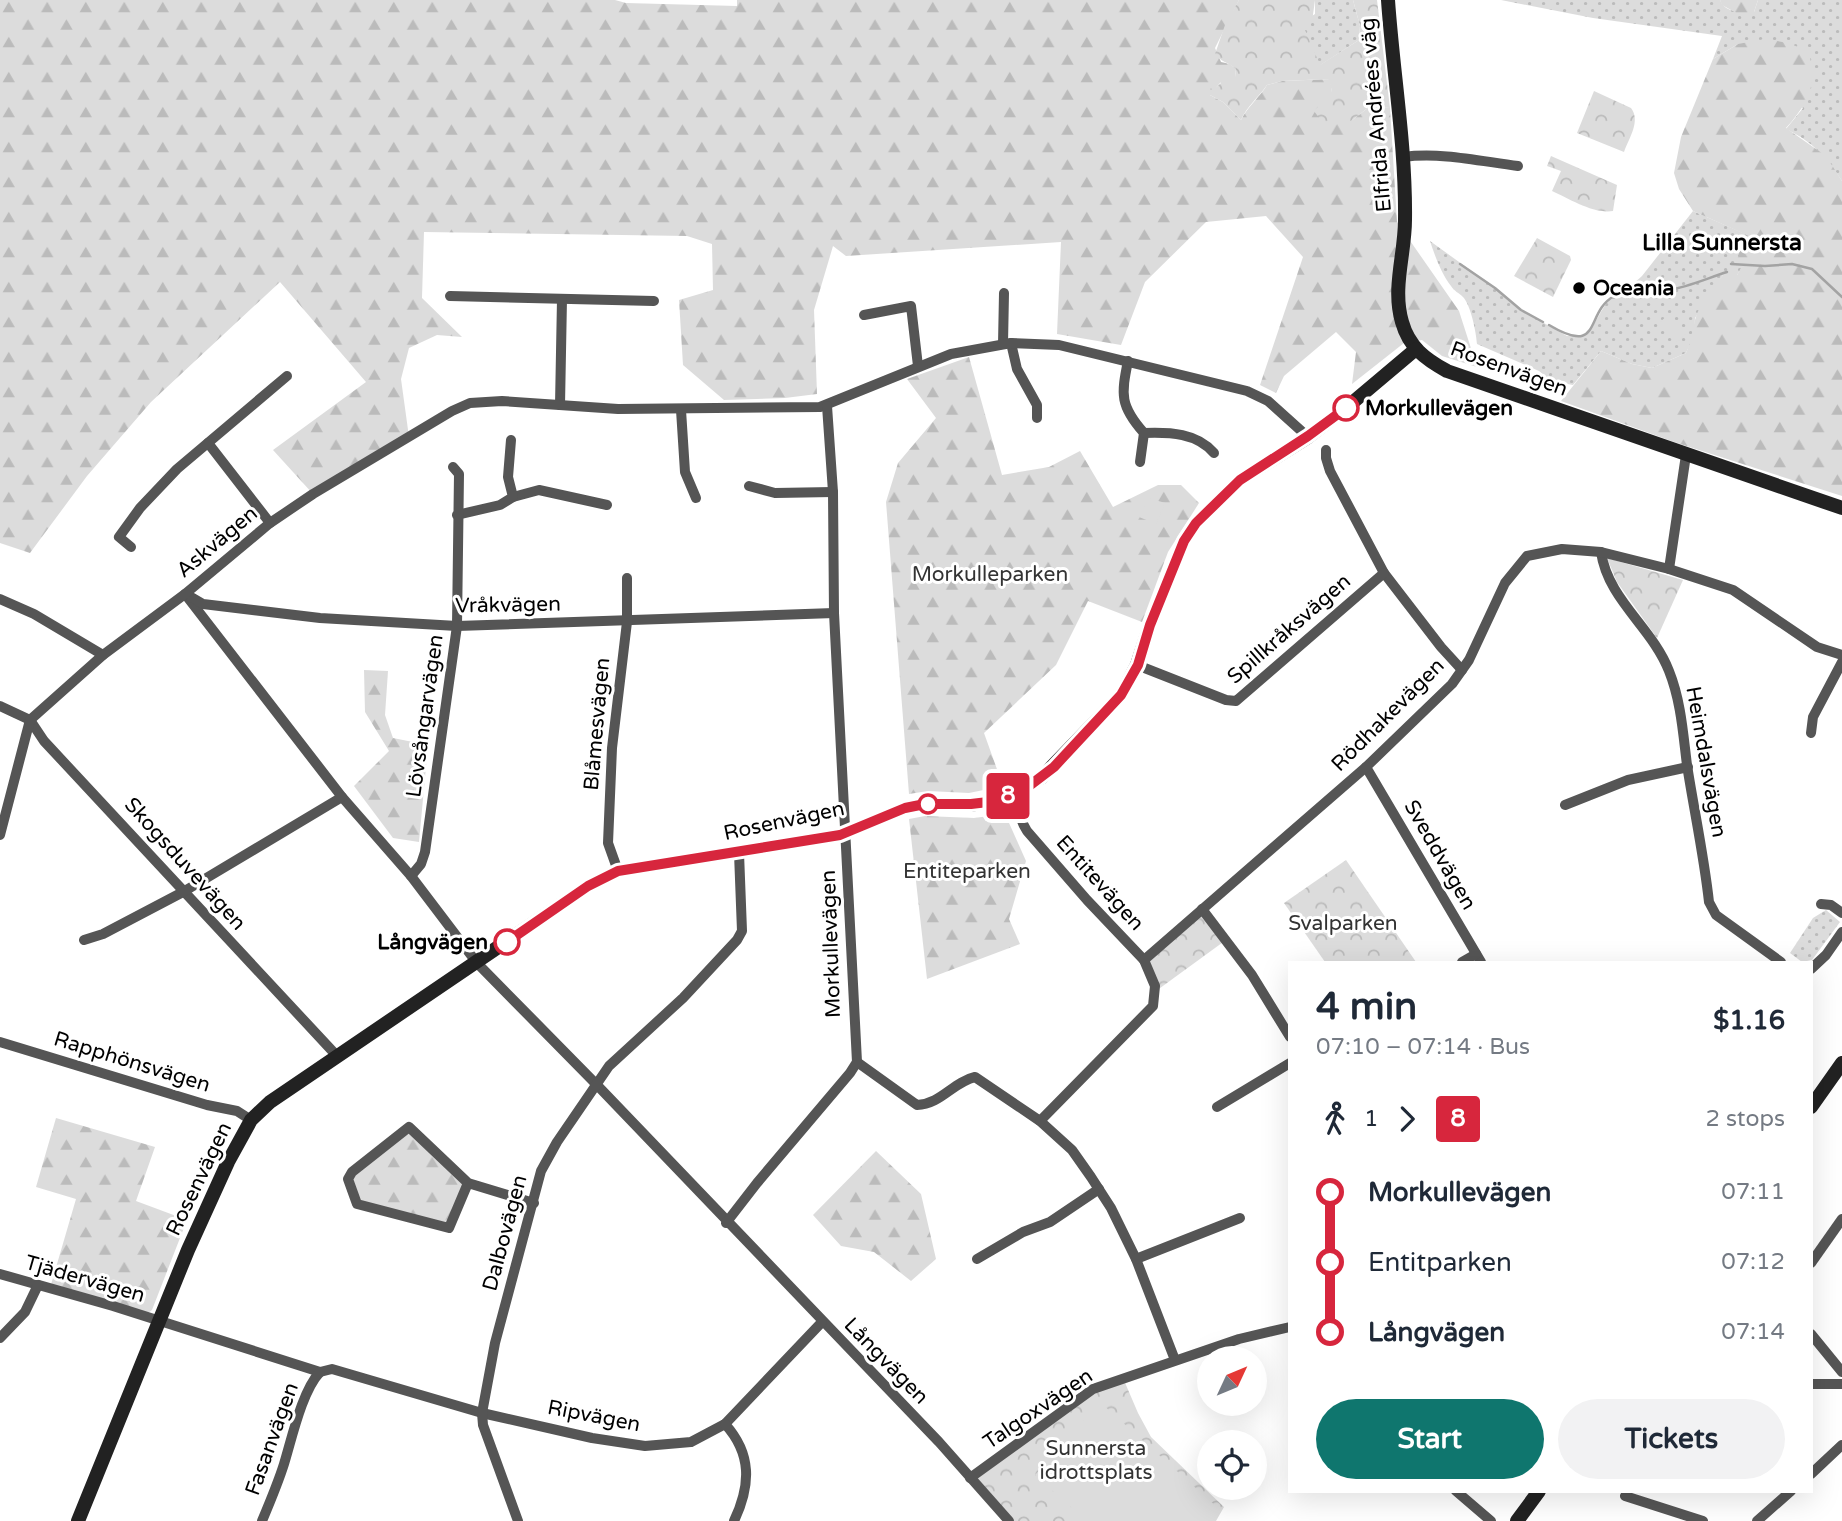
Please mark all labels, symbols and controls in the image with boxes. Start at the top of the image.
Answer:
street label: Elfrida Andrées väg [1355,17,1397,213]
district label: Lilla Sunnersta [1642,229,1802,257]
place label: Oceania [1593,276,1674,301]
marker: Oceania [1571,280,1587,296]
street label: Rosenvägen [1447,336,1571,402]
marker: Morkullevägen [1333,395,1359,421]
place label: Morkullevägen [1365,396,1513,421]
street label: Askvägen [171,501,263,583]
park label: Morkulleparken [912,562,1068,587]
street label: Spillkråksvägen [1222,569,1356,689]
street label: Vråkvägen [455,592,561,618]
street label: Lövsångarvägen [401,633,449,799]
street label: Rödhakevägen [1326,653,1450,777]
street label: Blåmesvägen [579,656,615,792]
street label: Heimdalsvägen [1680,685,1732,839]
line badge: 8 [985,773,1031,819]
text: 8 [1000,781,1016,810]
street label: Skogsduvevägen [119,793,251,935]
unlabelled marker [918,794,938,814]
street label: Rosenvägen [721,796,847,846]
street label: Sveddvägen [1399,796,1481,914]
street label: Entitevägen [1051,830,1149,936]
park label: Entiteparken [903,859,1031,884]
street label: Morkullevägen [816,870,846,1018]
park label: Svalparken [1288,911,1398,936]
marker: Långvägen [494,929,520,955]
place label: Långvägen [377,930,488,955]
text: 4 min [1316,984,1417,1030]
text: $1.16 [1713,1005,1785,1036]
street label: Rapphönsvägen [51,1026,213,1098]
text: 07:10 – 07:14 · Bus [1316,1033,1530,1061]
icon: walk [1316,1100,1354,1138]
icon: forward [1388,1100,1426,1138]
text: 8 [1450,1104,1466,1133]
text: 1 [1364,1105,1378,1133]
text: 2 stops [1705,1105,1785,1133]
street label: Rosenvägen [161,1118,237,1240]
street label: Dalbovägen [477,1172,533,1294]
text: Morkullevägen [1368,1177,1551,1208]
text: 07:11 [1721,1178,1785,1206]
text: Entitparken [1368,1247,1512,1278]
text: 07:12 [1721,1248,1785,1276]
street label: Tjädervägen [22,1250,148,1308]
street label: Långvägen [839,1313,933,1409]
text: Långvägen [1368,1317,1505,1348]
text: 07:14 [1721,1318,1785,1346]
north arrow [1197,1346,1267,1416]
map controls [1197,1346,1267,1500]
street label: Talgoxvägen [979,1363,1097,1455]
street label: Fasanvägen [240,1379,304,1499]
street label: Ripvägen [545,1395,643,1437]
button: Start [1316,1399,1544,1479]
button: Tickets [1558,1399,1785,1479]
button: locate [1197,1430,1267,1500]
park label: Sunnersta idrottsplats [1039,1436,1153,1485]

